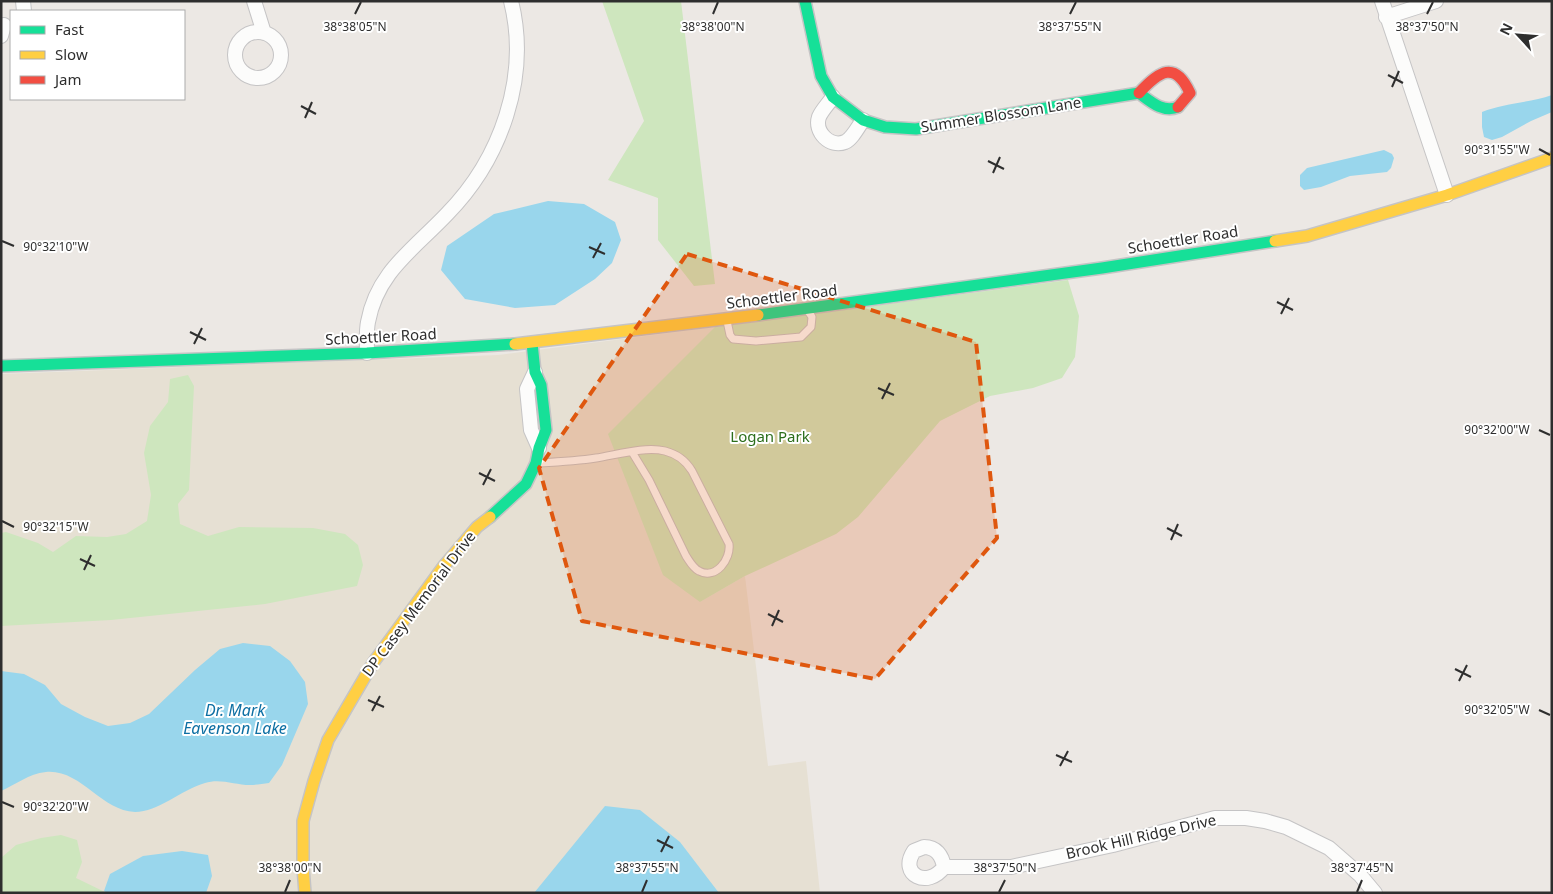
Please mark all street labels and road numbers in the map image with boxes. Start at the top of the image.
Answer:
street label: Summer Blossom Lane [919,91,1083,137]
street label: Schoettler Road [1126,220,1239,258]
street label: Schoettler Road [725,279,838,313]
street label: Schoettler Road [325,323,437,349]
street label: DP Casey Memorial Drive [357,527,480,680]
street label: Brook Hill Ridge Drive [1064,809,1218,863]

